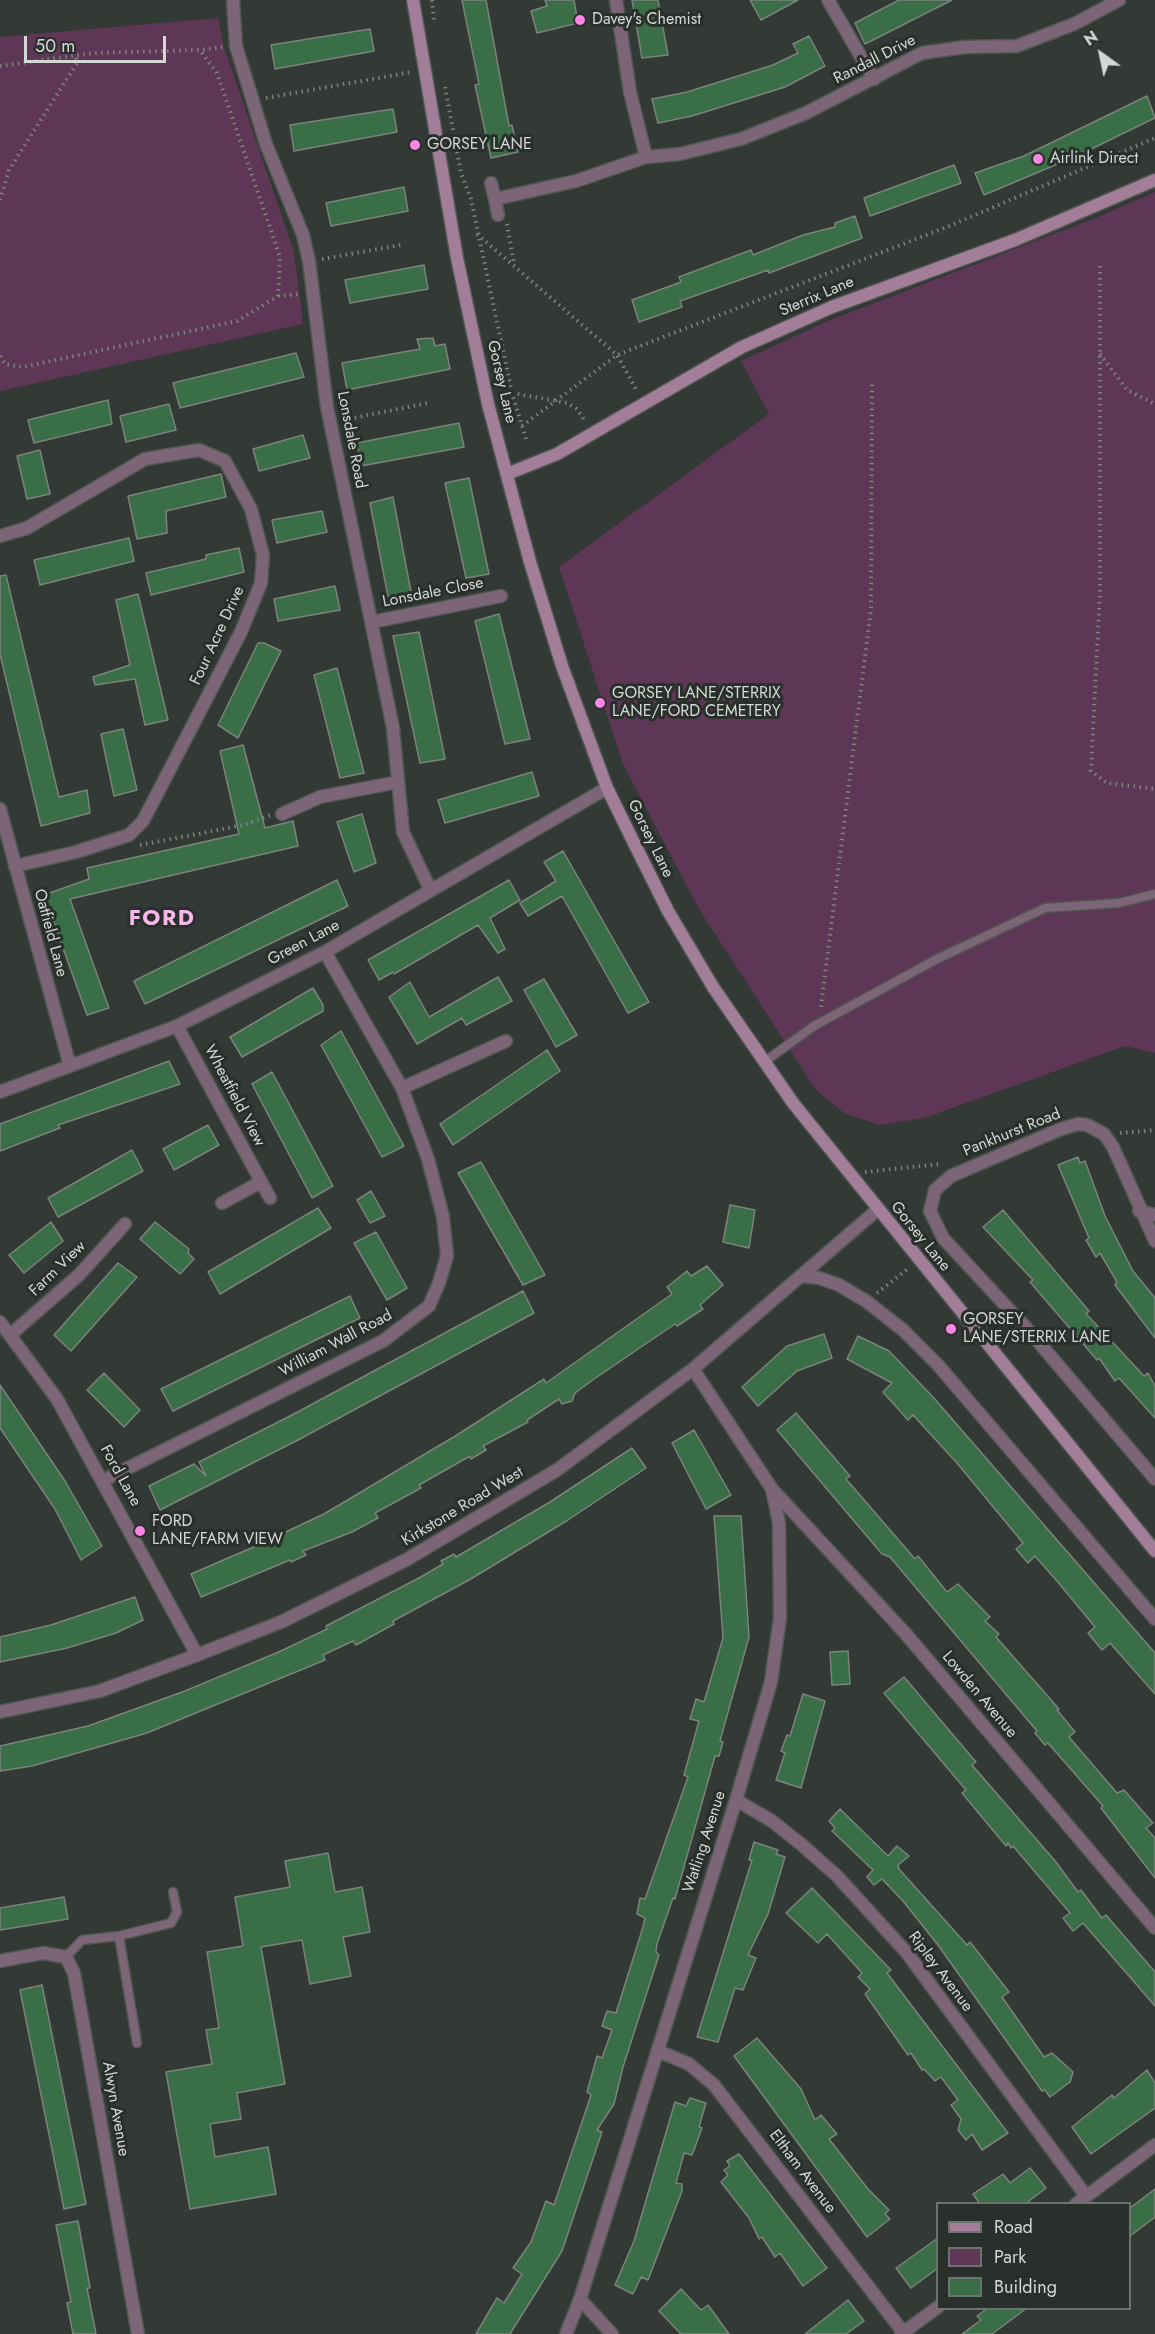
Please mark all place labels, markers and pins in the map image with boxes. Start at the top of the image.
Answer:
place label: Davey's Chemist [592,10,701,30]
marker: Davey's Chemist [573,13,587,27]
place label: GORSEY LANE [427,135,532,155]
marker: GORSEY LANE [408,138,422,152]
place label: Airlink Direct [1050,149,1138,169]
marker: Airlink Direct [1031,152,1045,166]
place label: GORSEY LANE/STERRIX LANE/FORD CEMETERY [612,684,781,722]
marker: GORSEY LANE/STERRIX LANE/FORD CEMETERY [593,696,607,710]
place label: GORSEY LANE/STERRIX LANE [963,1310,1111,1348]
marker: GORSEY LANE/STERRIX LANE [944,1322,958,1336]
place label: FORD LANE/FARM VIEW [152,1512,283,1550]
marker: FORD LANE/FARM VIEW [133,1524,147,1538]

